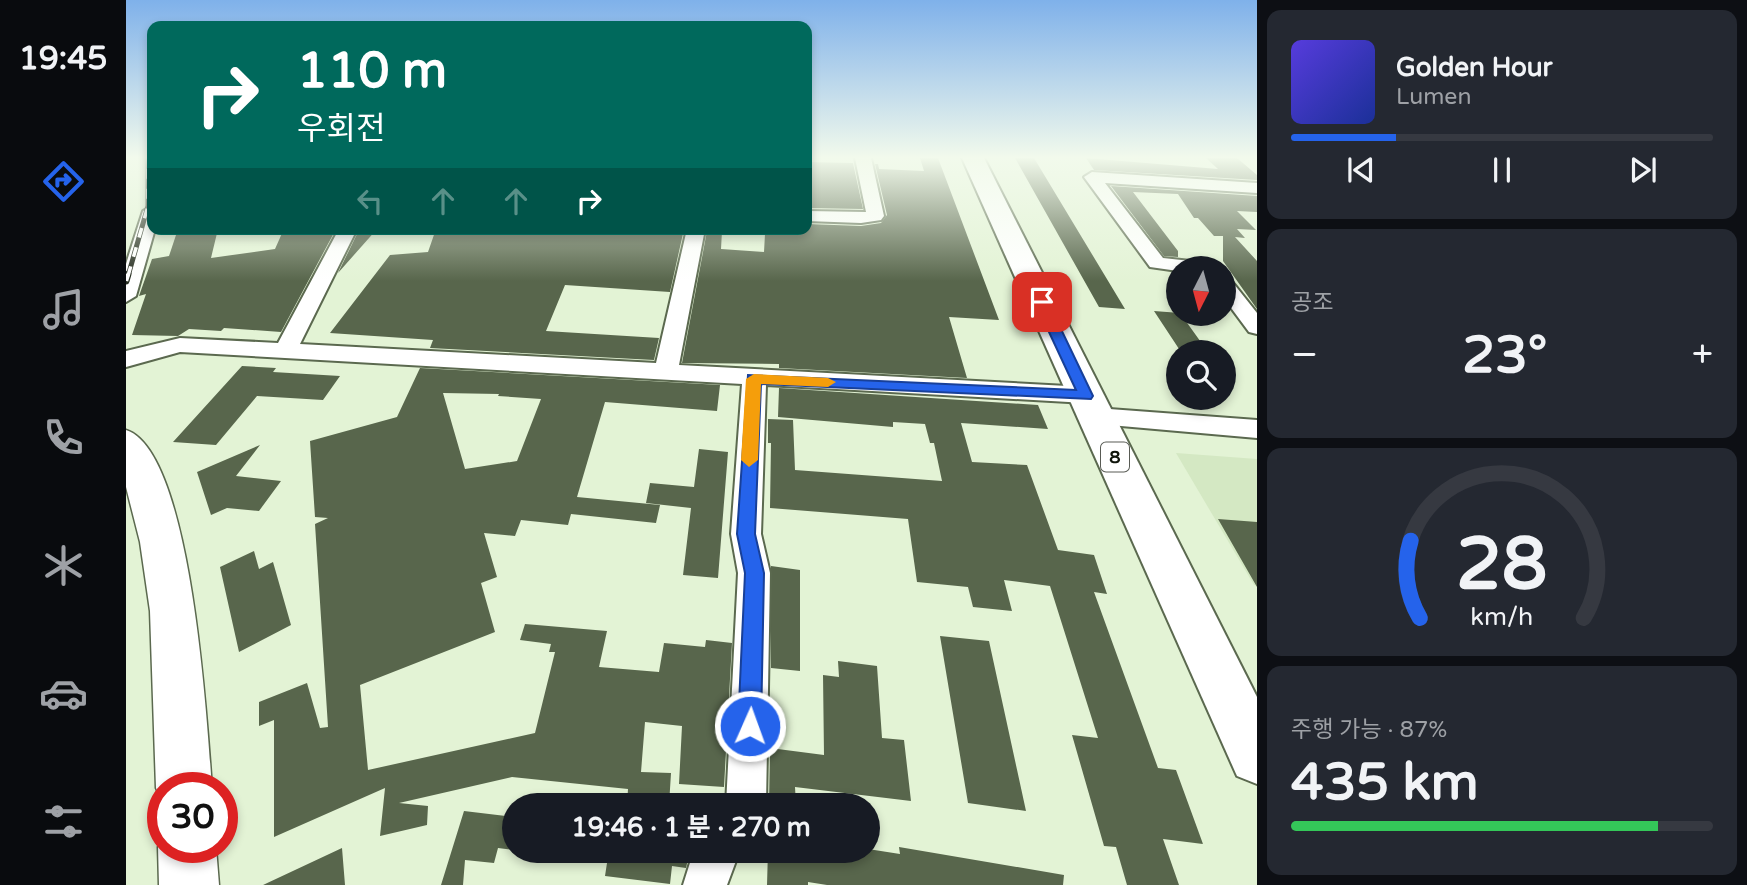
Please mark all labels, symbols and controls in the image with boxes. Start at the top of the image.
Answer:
text: 19:45 [19,40,107,78]
text: 110 m [297,42,447,101]
icon: right [182,49,273,140]
text: Golden Hour [1396,52,1553,83]
text: Lumen [1396,83,1471,111]
text: 우회전 [297,110,385,148]
icon: previous [1342,151,1380,189]
icon: pause [1483,151,1521,189]
icon: next [1624,151,1662,189]
icon: directions [39,157,88,206]
icon: left [351,182,389,220]
icon: ahead [424,182,462,220]
icon: ahead [497,182,535,220]
icon: right [570,182,608,220]
north arrow [1166,256,1236,326]
map controls [1166,256,1236,410]
pin [1012,272,1072,332]
icon: arrive [1023,283,1061,321]
icon: music [39,285,88,334]
text: 공조 [1291,289,1333,317]
text: 23° [1462,324,1547,387]
text: − [1291,332,1318,378]
text: + [1692,332,1713,378]
button: search [1166,340,1236,410]
icon: phone [39,413,88,462]
road number: 8 [1101,443,1129,472]
text: 28 [1456,521,1548,609]
icon: climate [39,541,88,590]
text: km/h [1471,602,1533,632]
icon: car [39,669,88,718]
position arrow [713,689,787,763]
text: 주행 가능 · 87% [1291,716,1447,744]
text: 435 km [1291,751,1479,814]
speed limit sign: 30 [147,772,238,863]
icon: filters [39,797,88,846]
text: 19:46 · 1 분 · 270 m [571,812,811,843]

